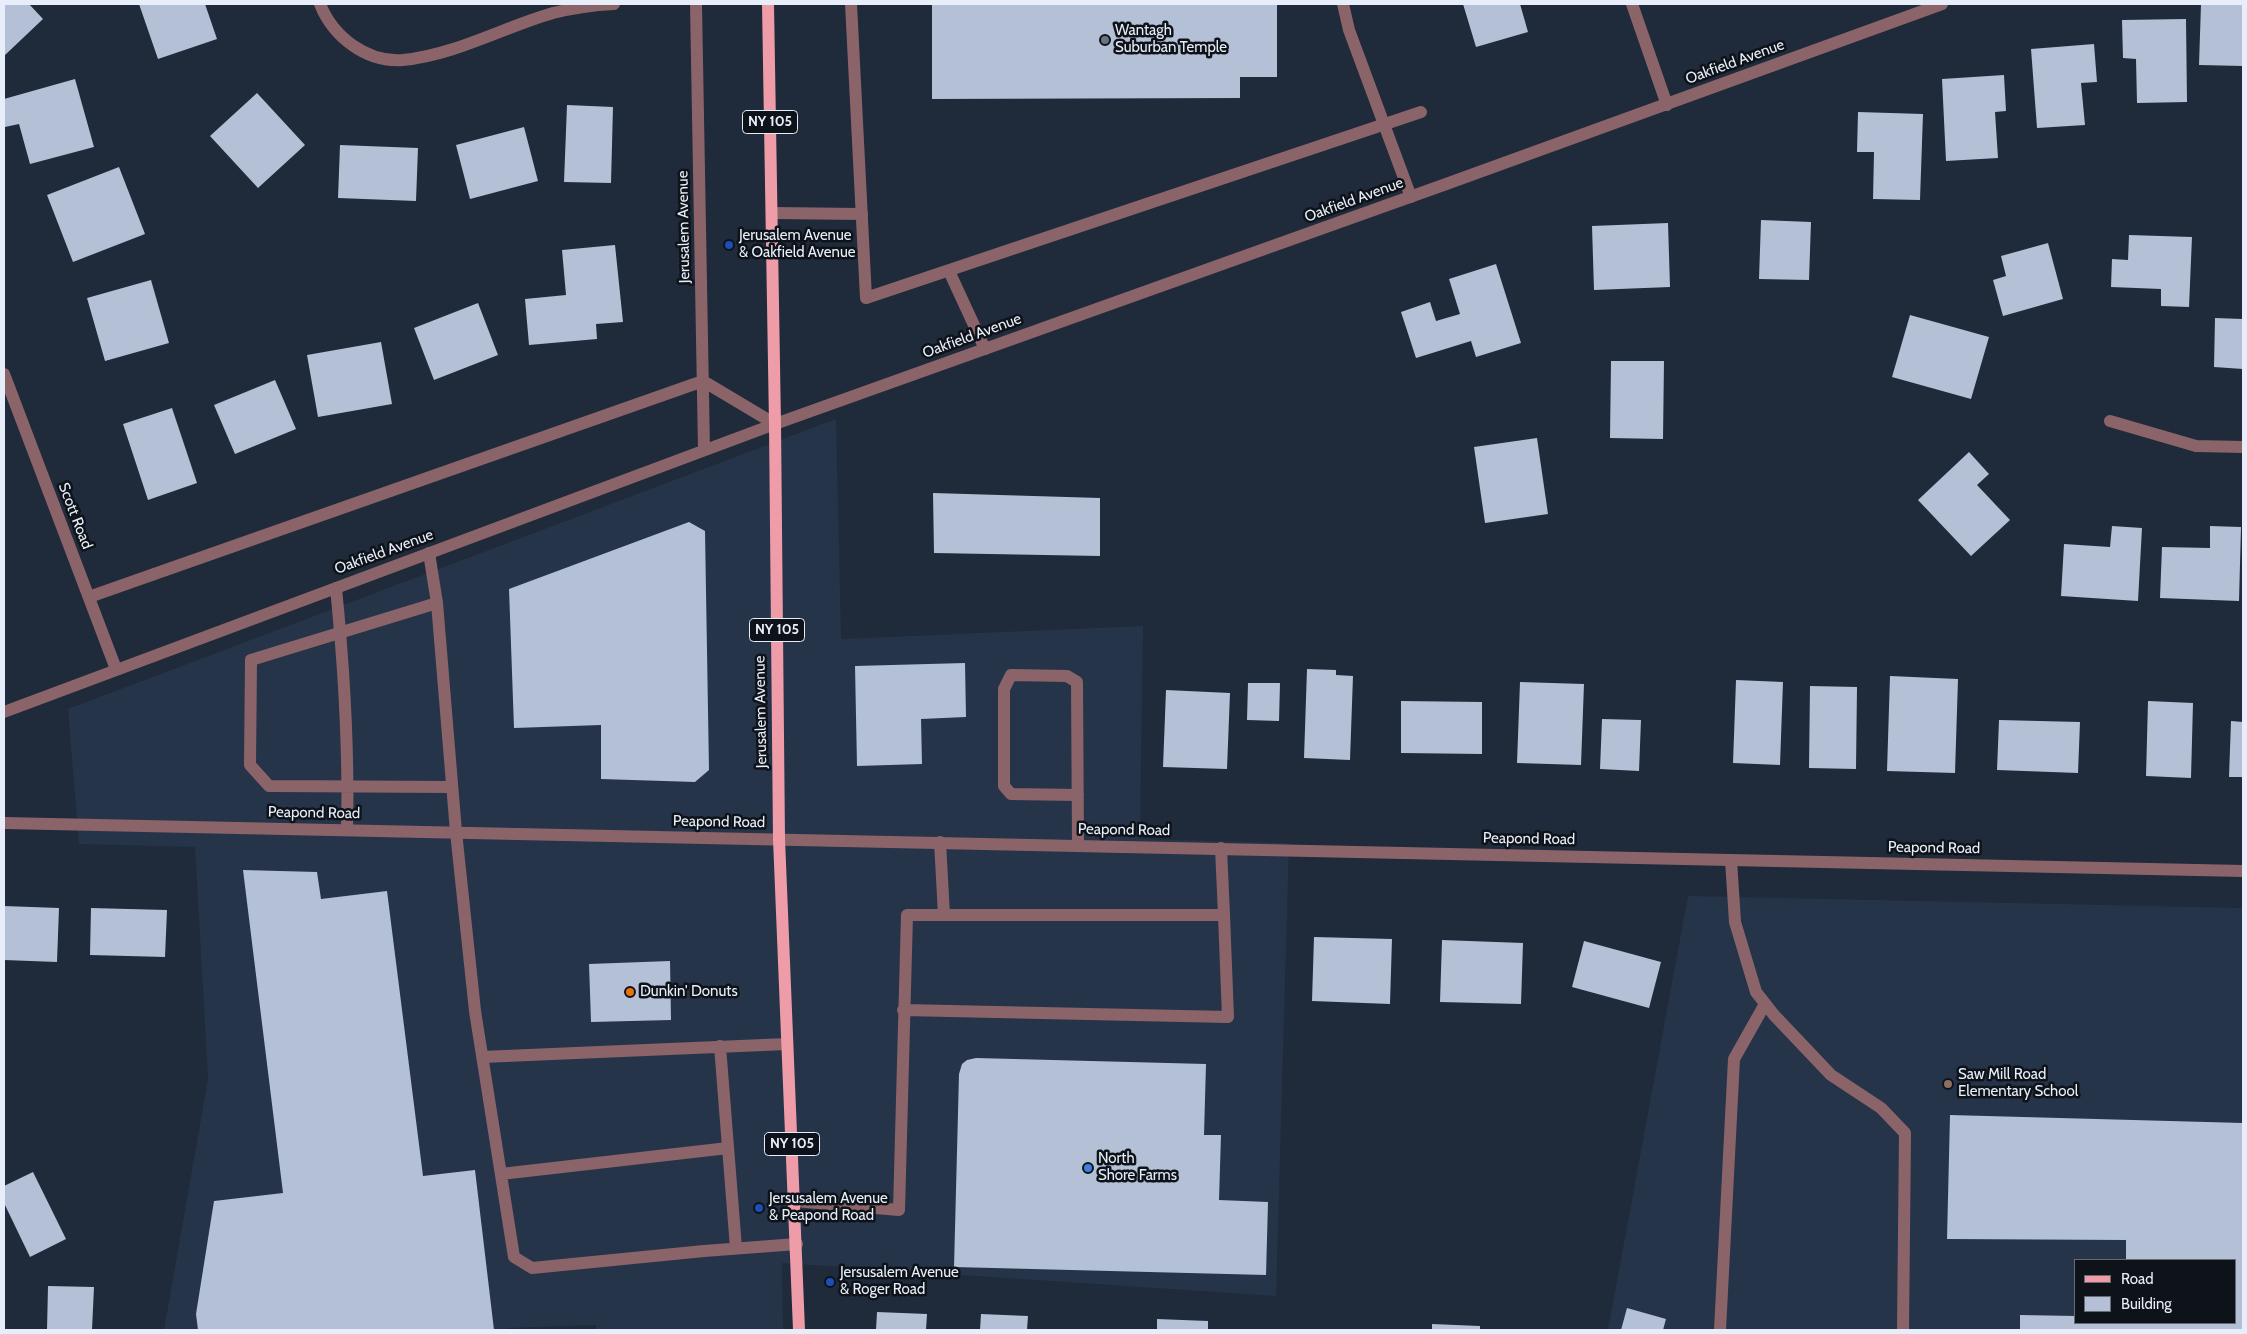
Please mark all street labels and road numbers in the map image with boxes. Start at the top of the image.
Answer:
street label: Oakfield Avenue [1683,36,1787,88]
road number: NY 105 [742,110,798,134]
street label: Jerusalem Avenue [674,171,694,283]
street label: Oakfield Avenue [1302,174,1406,226]
street label: Oakfield Avenue [920,310,1024,362]
street label: Scott Road [54,480,96,552]
street label: Oakfield Avenue [332,526,436,578]
road number: NY 105 [750,618,804,642]
street label: Jerusalem Avenue [751,656,771,768]
street label: Peapond Road [268,803,360,823]
street label: Peapond Road [673,812,765,832]
street label: Peapond Road [1078,820,1170,840]
street label: Peapond Road [1483,829,1575,849]
street label: Peapond Road [1888,838,1980,858]
road number: NY 105 [764,1132,820,1156]

